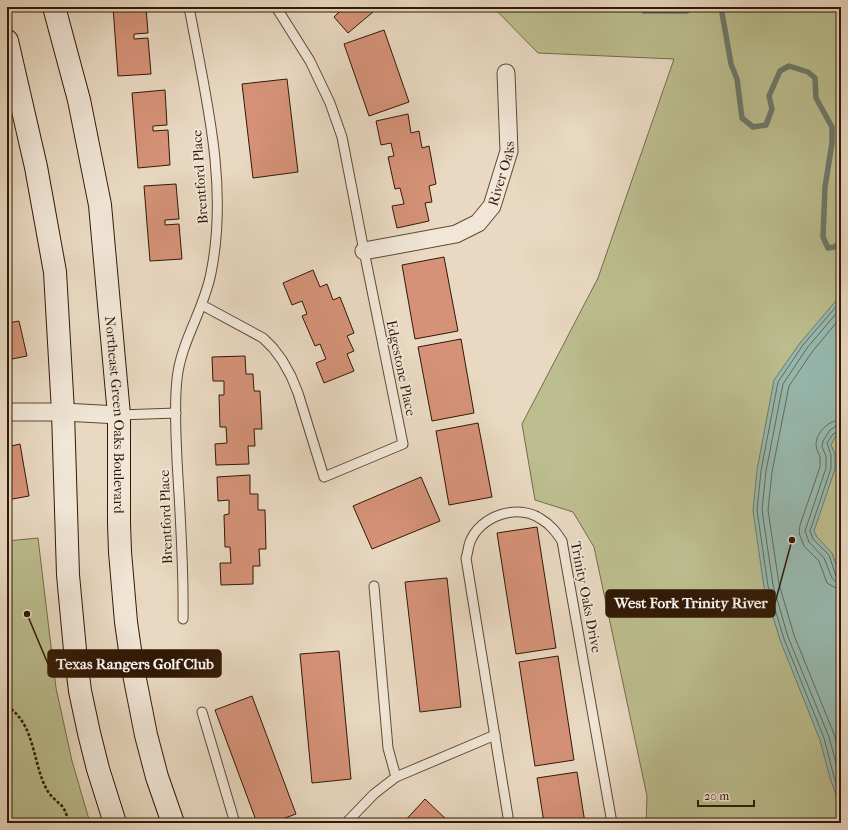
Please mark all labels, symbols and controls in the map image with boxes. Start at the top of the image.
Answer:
street label: Brentford Place [188,129,212,225]
street label: River Oaks [484,141,518,208]
street label: Northeast Green Oaks Boulevard [102,315,128,514]
street label: Edgestone Place [383,318,419,418]
street label: Brentford Place [156,469,176,565]
street label: Trinity Oaks Drive [567,540,605,654]
callout: West Fork Trinity River [606,590,775,617]
text: West Fork Trinity River [613,594,768,612]
callout: Texas Rangers Golf Club [48,650,221,677]
text: Texas Rangers Golf Club [55,655,214,673]
scale bar [698,782,754,808]
text: 20 m [704,789,729,803]

